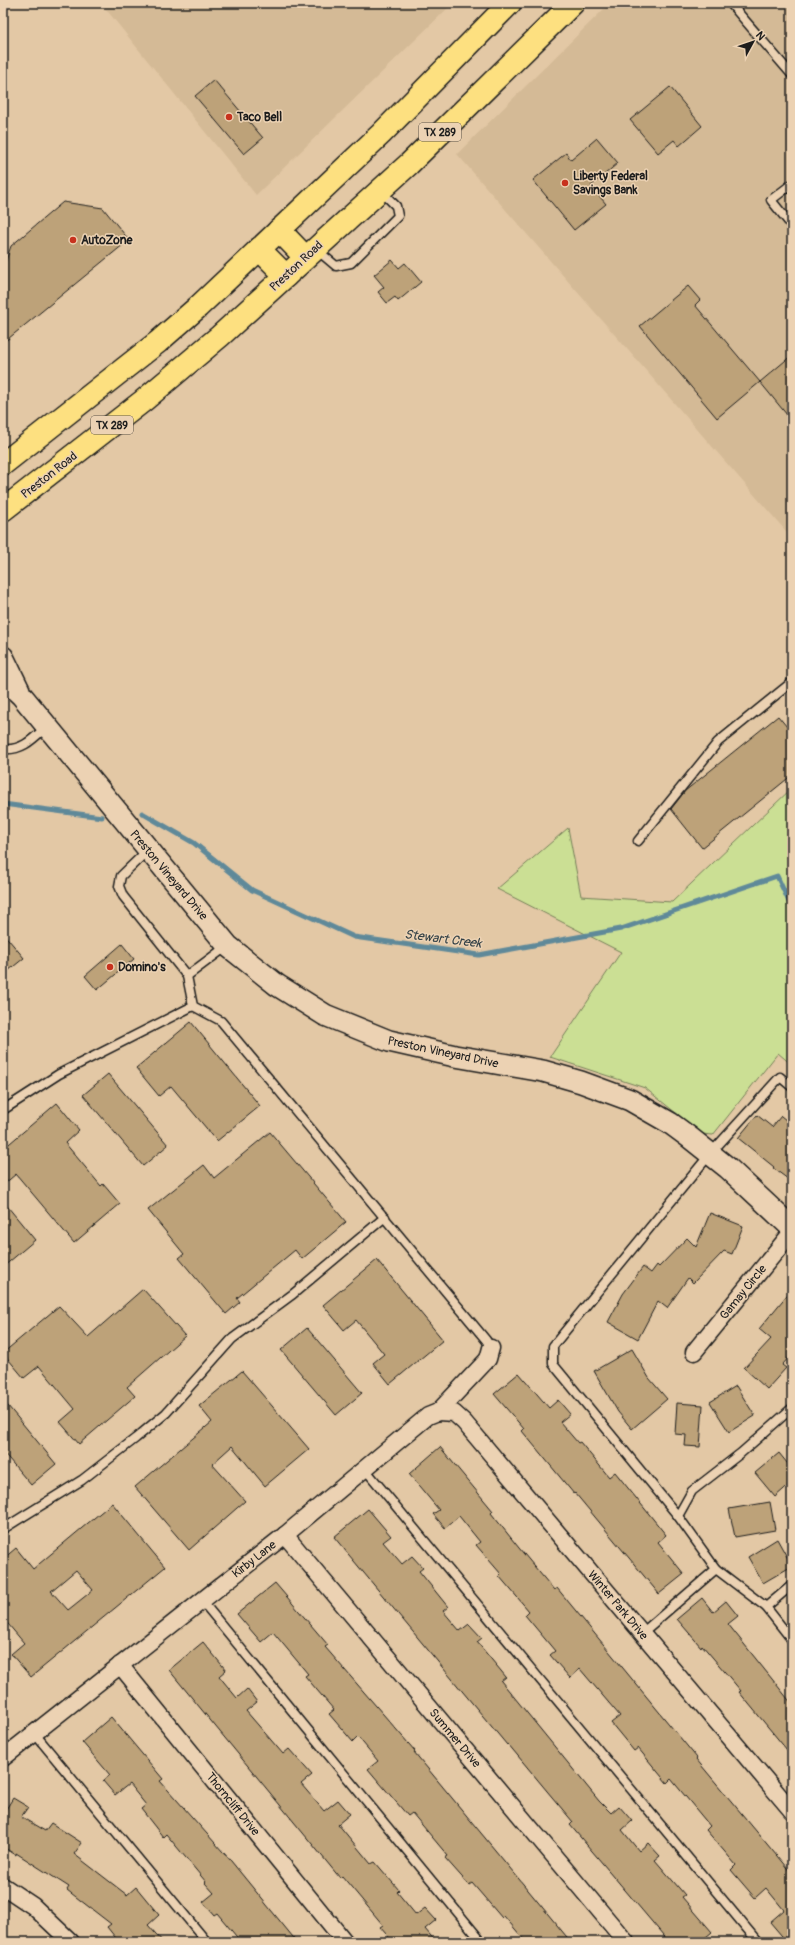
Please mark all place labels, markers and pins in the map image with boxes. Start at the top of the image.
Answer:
place label: Taco Bell [236,110,282,125]
marker: Taco Bell [224,112,234,122]
place label: Liberty Federal Savings Bank [573,169,648,198]
marker: Liberty Federal Savings Bank [560,178,570,188]
place label: AutoZone [81,233,133,248]
marker: AutoZone [68,235,78,245]
place label: Domino's [118,960,166,975]
marker: Domino's [105,962,115,972]

